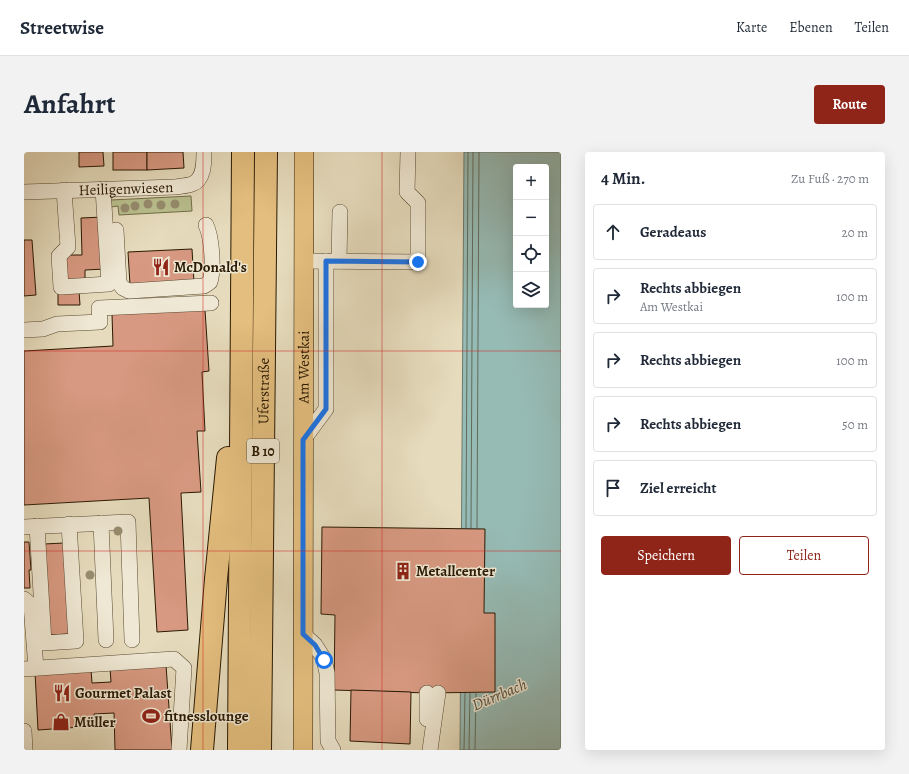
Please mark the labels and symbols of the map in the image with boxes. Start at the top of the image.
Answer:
street label: Heiligenwiesen [78,177,174,200]
route end [409,253,427,271]
restaurant icon: McDonald's [151,257,171,277]
place label: McDonald's [174,257,247,277]
street label: Am Westkai [294,331,314,404]
street label: Uferstraße [253,357,274,424]
road number: B 10 [247,439,279,463]
building icon: Metallcenter [393,561,413,581]
place label: Metallcenter [416,561,495,581]
route start [315,651,333,669]
water label: Dürrbach [469,673,530,716]
restaurant icon: Gourmet Palast [52,683,72,703]
place label: Gourmet Palast [75,683,172,703]
sports icon: fitnesslounge [141,706,161,726]
place label: fitnesslounge [164,706,249,726]
shop icon: Müller [51,712,71,732]
place label: Müller [74,712,116,732]

